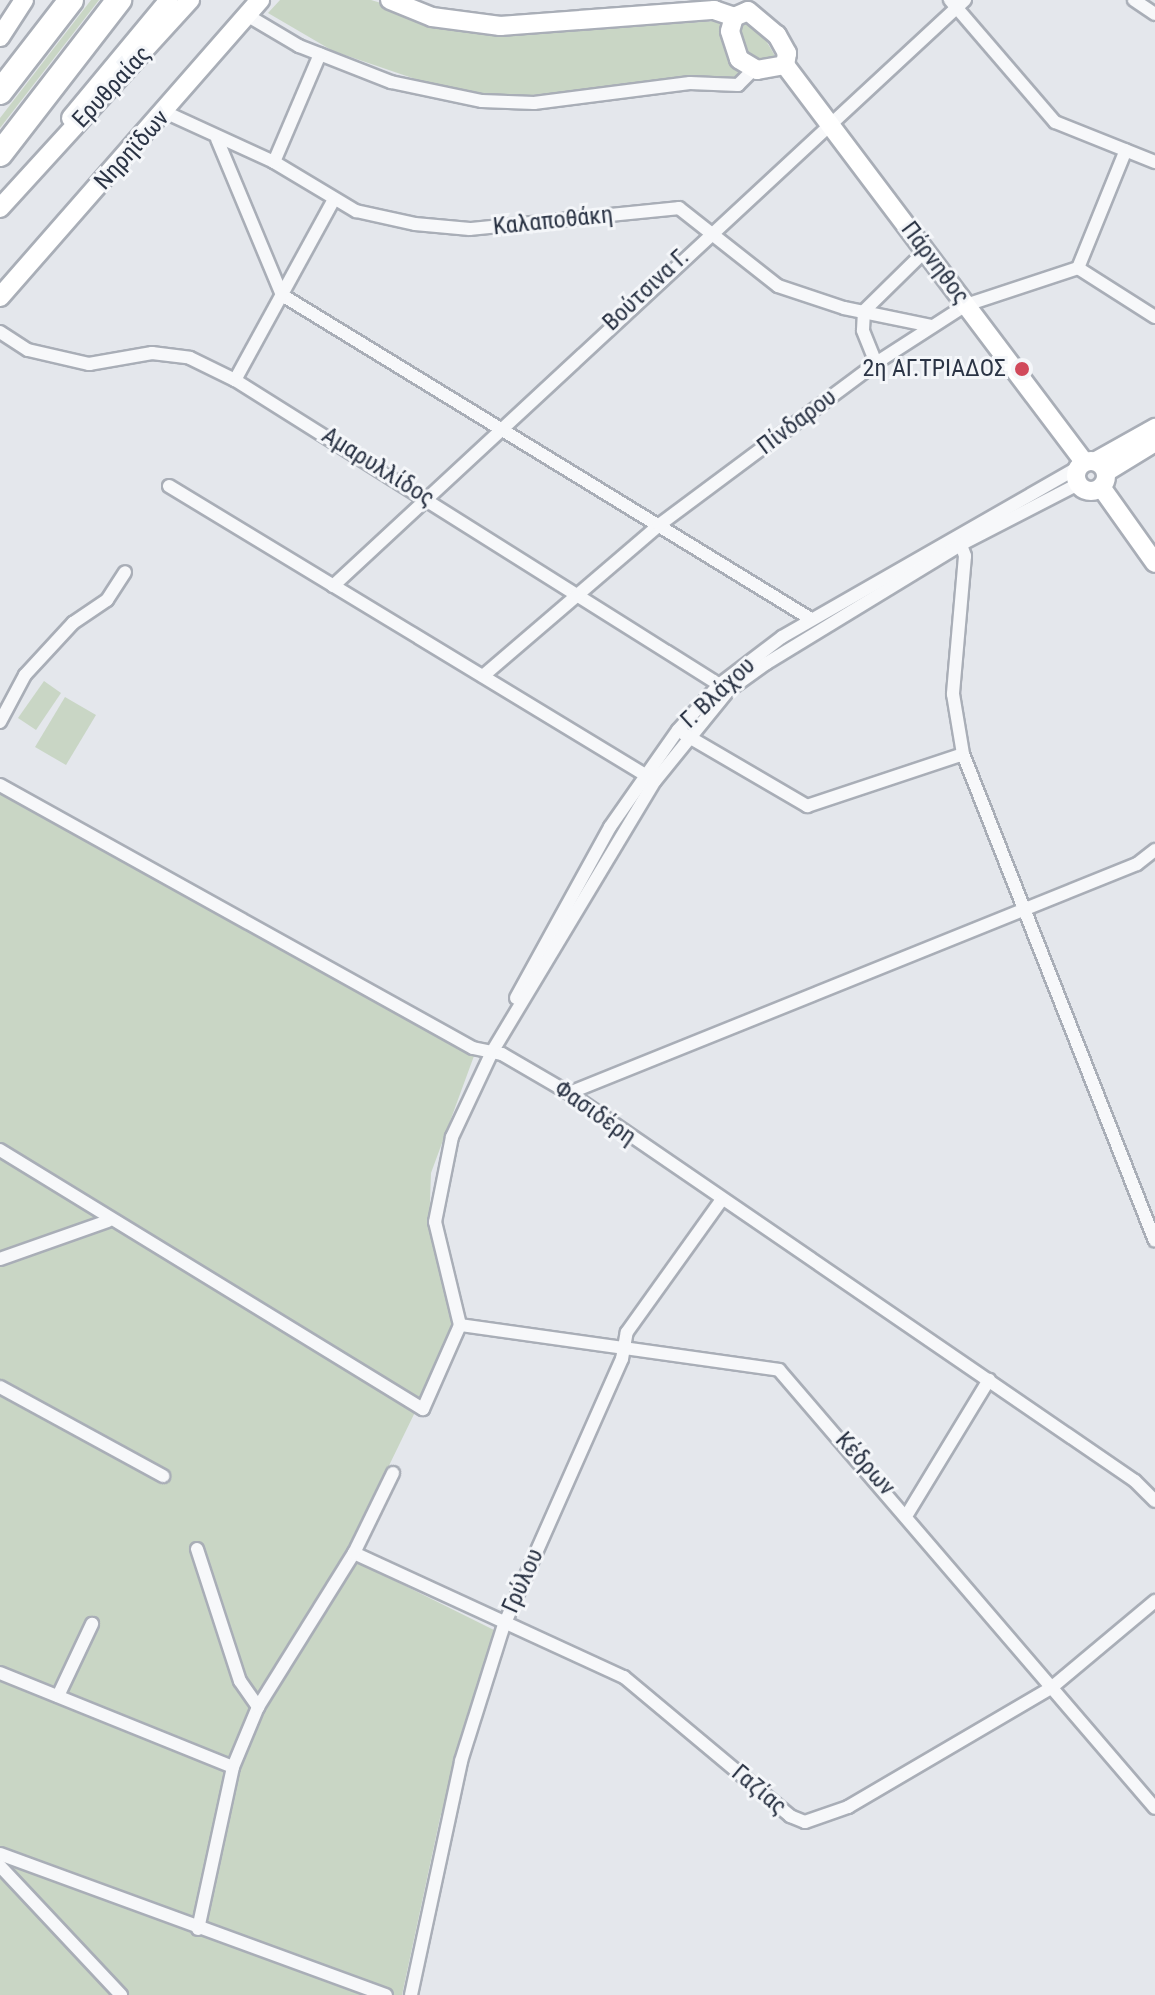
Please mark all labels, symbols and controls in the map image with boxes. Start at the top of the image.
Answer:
street label: Ερυθραίας [67,40,157,134]
street label: Νηρηϊδων [89,104,175,196]
street label: Καλαποθάκη [492,200,614,242]
street label: Πάρνηθος [895,216,975,310]
street label: Βούτσινα Γ. [597,243,695,337]
place label: 2η ΑΓ.ΤΡΙΑΔΟΣ [863,355,1006,383]
marker: 2η ΑΓ.ΤΡΙΑΔΟΣ [1013,360,1031,378]
street label: Πίνδαρου [752,383,842,461]
street label: Αμαρυλλίδος [316,421,440,513]
street label: Γ. Βλάχου [675,651,761,735]
street label: Φασιδέρη [549,1074,641,1152]
street label: Κέδρων [829,1426,901,1502]
street label: Γρύλου [496,1544,550,1618]
street label: Γαζίας [726,1759,792,1821]

